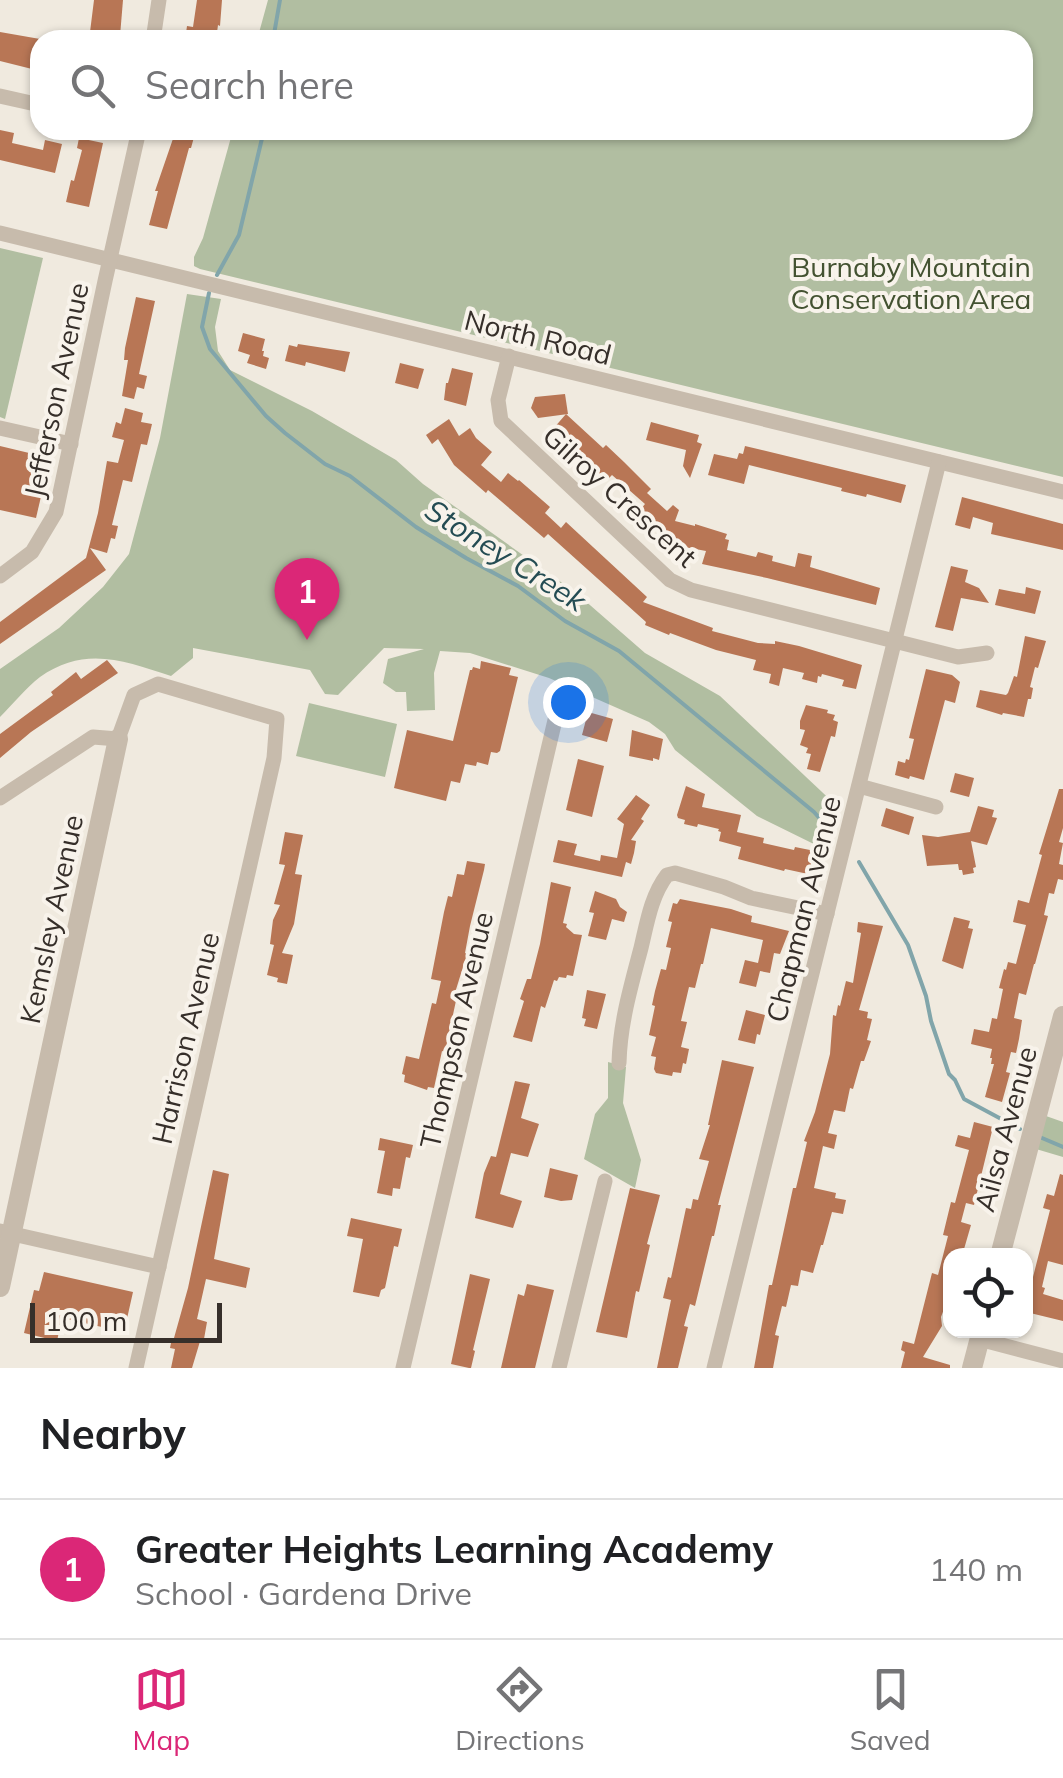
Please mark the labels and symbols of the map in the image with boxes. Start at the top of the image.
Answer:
park label: Burnaby Mountain Conservation Area [791,249,1031,316]
street label: Jefferson Avenue [16,279,96,501]
street label: North Road [461,302,615,372]
street label: Gilroy Crescent [536,418,704,574]
water label: Stoney Creek [418,490,595,620]
pin: 1 [274,558,340,640]
your location [543,677,594,728]
street label: Chapman Avenue [758,792,848,1026]
street label: Kemsley Avenue [12,811,90,1027]
street label: Thompson Avenue [412,908,500,1152]
street label: Harrison Avenue [144,929,226,1147]
street label: Ailsa Avenue [966,1043,1044,1215]
scale bar [30,1298,222,1342]

